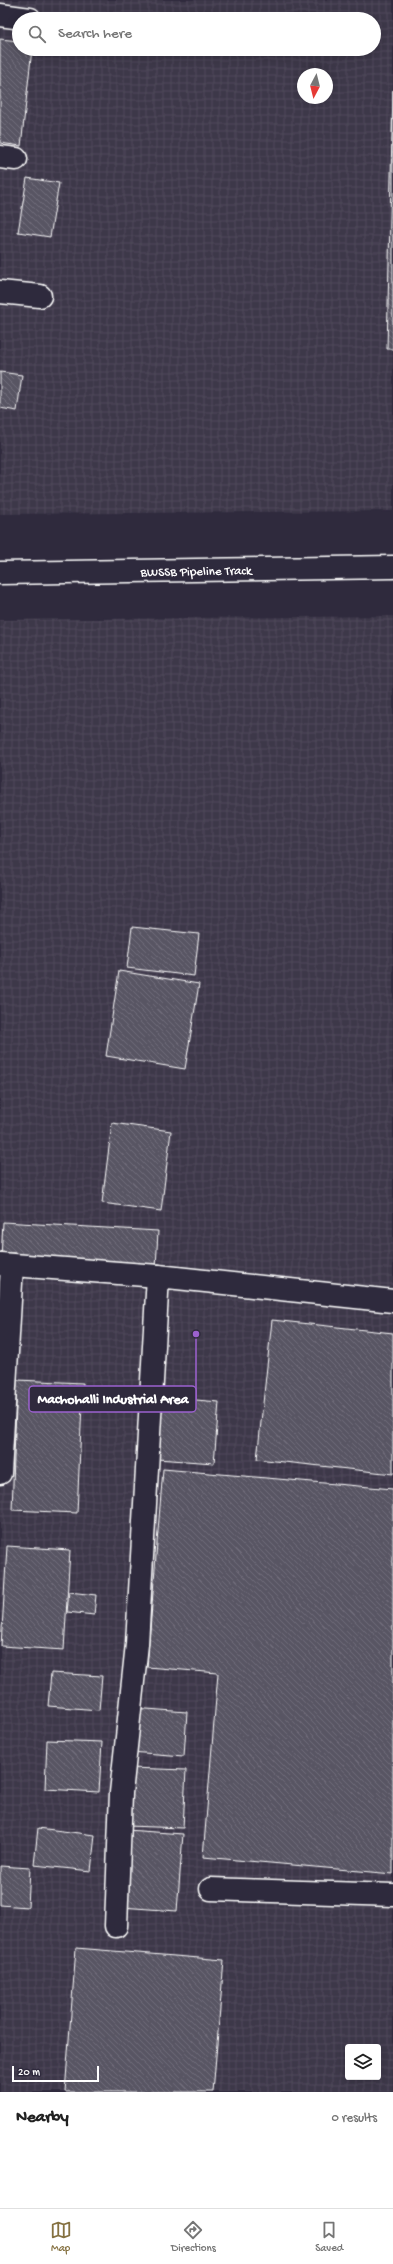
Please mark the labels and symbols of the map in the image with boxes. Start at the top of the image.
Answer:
north arrow [297,68,333,104]
street label: BWSSB Pipeline Track [139,564,253,581]
callout: Machohalli Industrial Area [29,1386,196,1412]
text: Machohalli Industrial Area [38,1392,190,1409]
scale bar [12,2064,99,2083]

